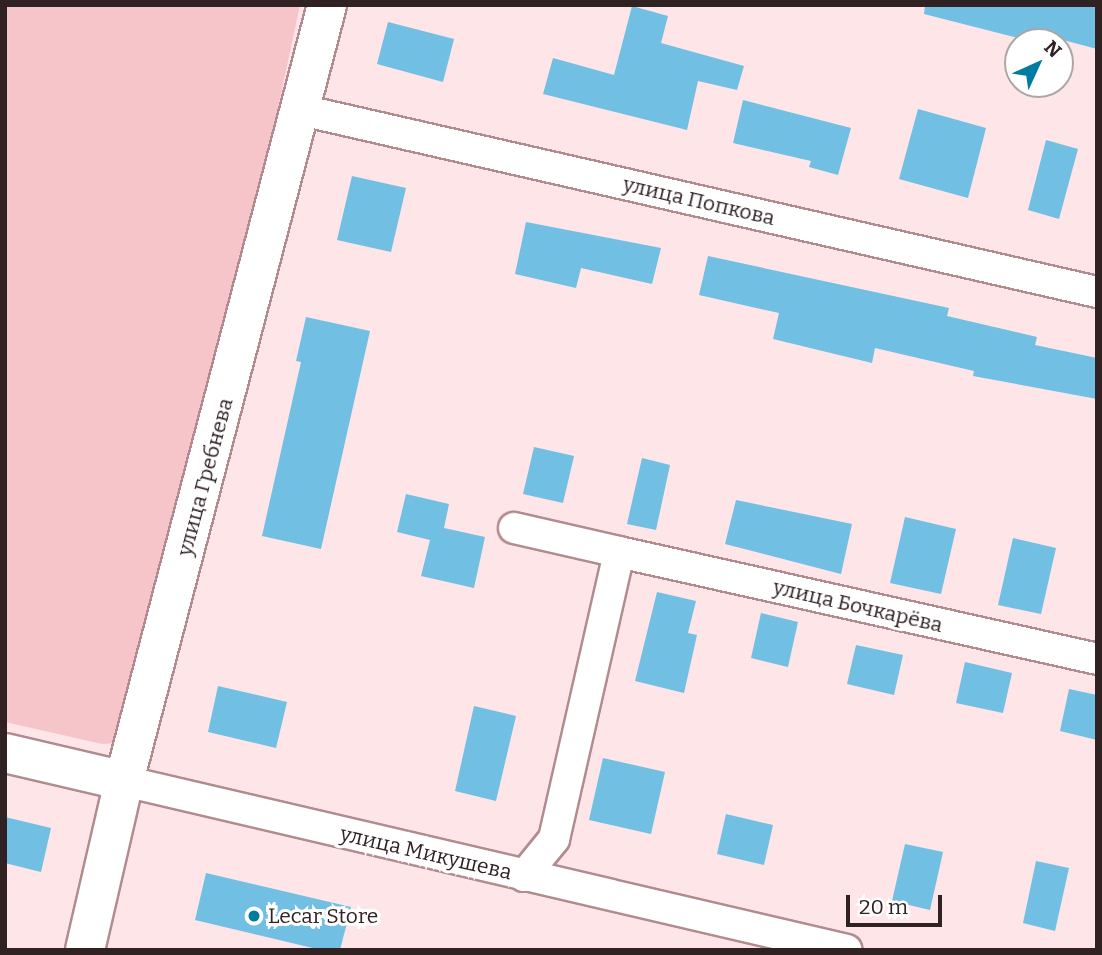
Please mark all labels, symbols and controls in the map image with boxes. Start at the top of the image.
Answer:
north arrow [1004,28,1074,98]
text: N [1039,36,1066,63]
street label: улица Попкова [621,171,777,231]
street label: улица Гребнева [172,395,238,559]
street label: улица Бочкарёва [771,574,945,638]
street label: улица Микушева [338,821,514,885]
scale bar [850,881,946,925]
text: 20 m [859,894,908,920]
place label: Lecar Store [268,903,378,929]
marker: Lecar Store [246,908,262,924]

